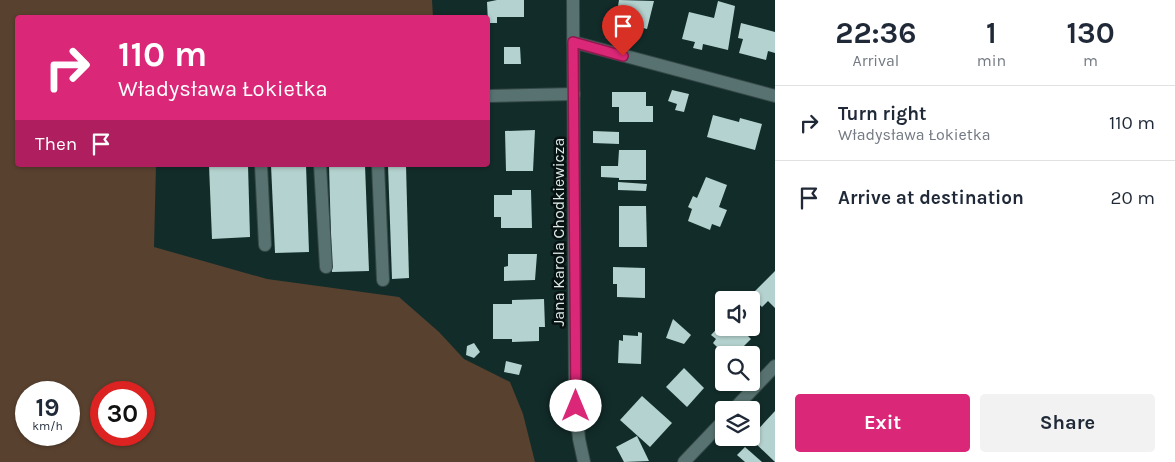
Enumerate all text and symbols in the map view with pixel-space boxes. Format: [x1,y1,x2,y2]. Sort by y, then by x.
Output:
pin [602,5,644,56]
icon: arrive [609,12,637,40]
text: 22:36 [835,15,917,51]
text: 1 [986,15,997,51]
text: 130 [1066,15,1115,51]
text: 110 m [118,34,207,75]
icon: right [35,35,100,100]
text: Arrival [852,51,899,70]
text: min [977,51,1006,70]
text: m [1083,51,1098,70]
text: Władysława Łokietka [118,76,328,102]
text: Turn right [838,103,927,125]
icon: right [795,109,823,137]
text: 110 m [1109,112,1155,134]
text: Władysława Łokietka [838,125,990,144]
icon: arrive [87,130,115,158]
text: Then [35,133,77,155]
street label: Jana Karola Chodkiewicza [549,138,568,326]
icon: arrive [795,184,823,212]
text: Arrive at destination [838,187,1024,209]
text: 20 m [1110,187,1155,209]
map controls [715,291,760,446]
button: sound [715,291,760,336]
button: search [715,346,760,391]
position arrow [549,379,601,431]
speed limit sign: 30 [90,381,155,446]
text: 19 [35,393,60,422]
button: Exit [795,394,970,452]
button: Share [980,394,1155,452]
button: layers [715,401,760,446]
text: km/h [32,419,63,433]

